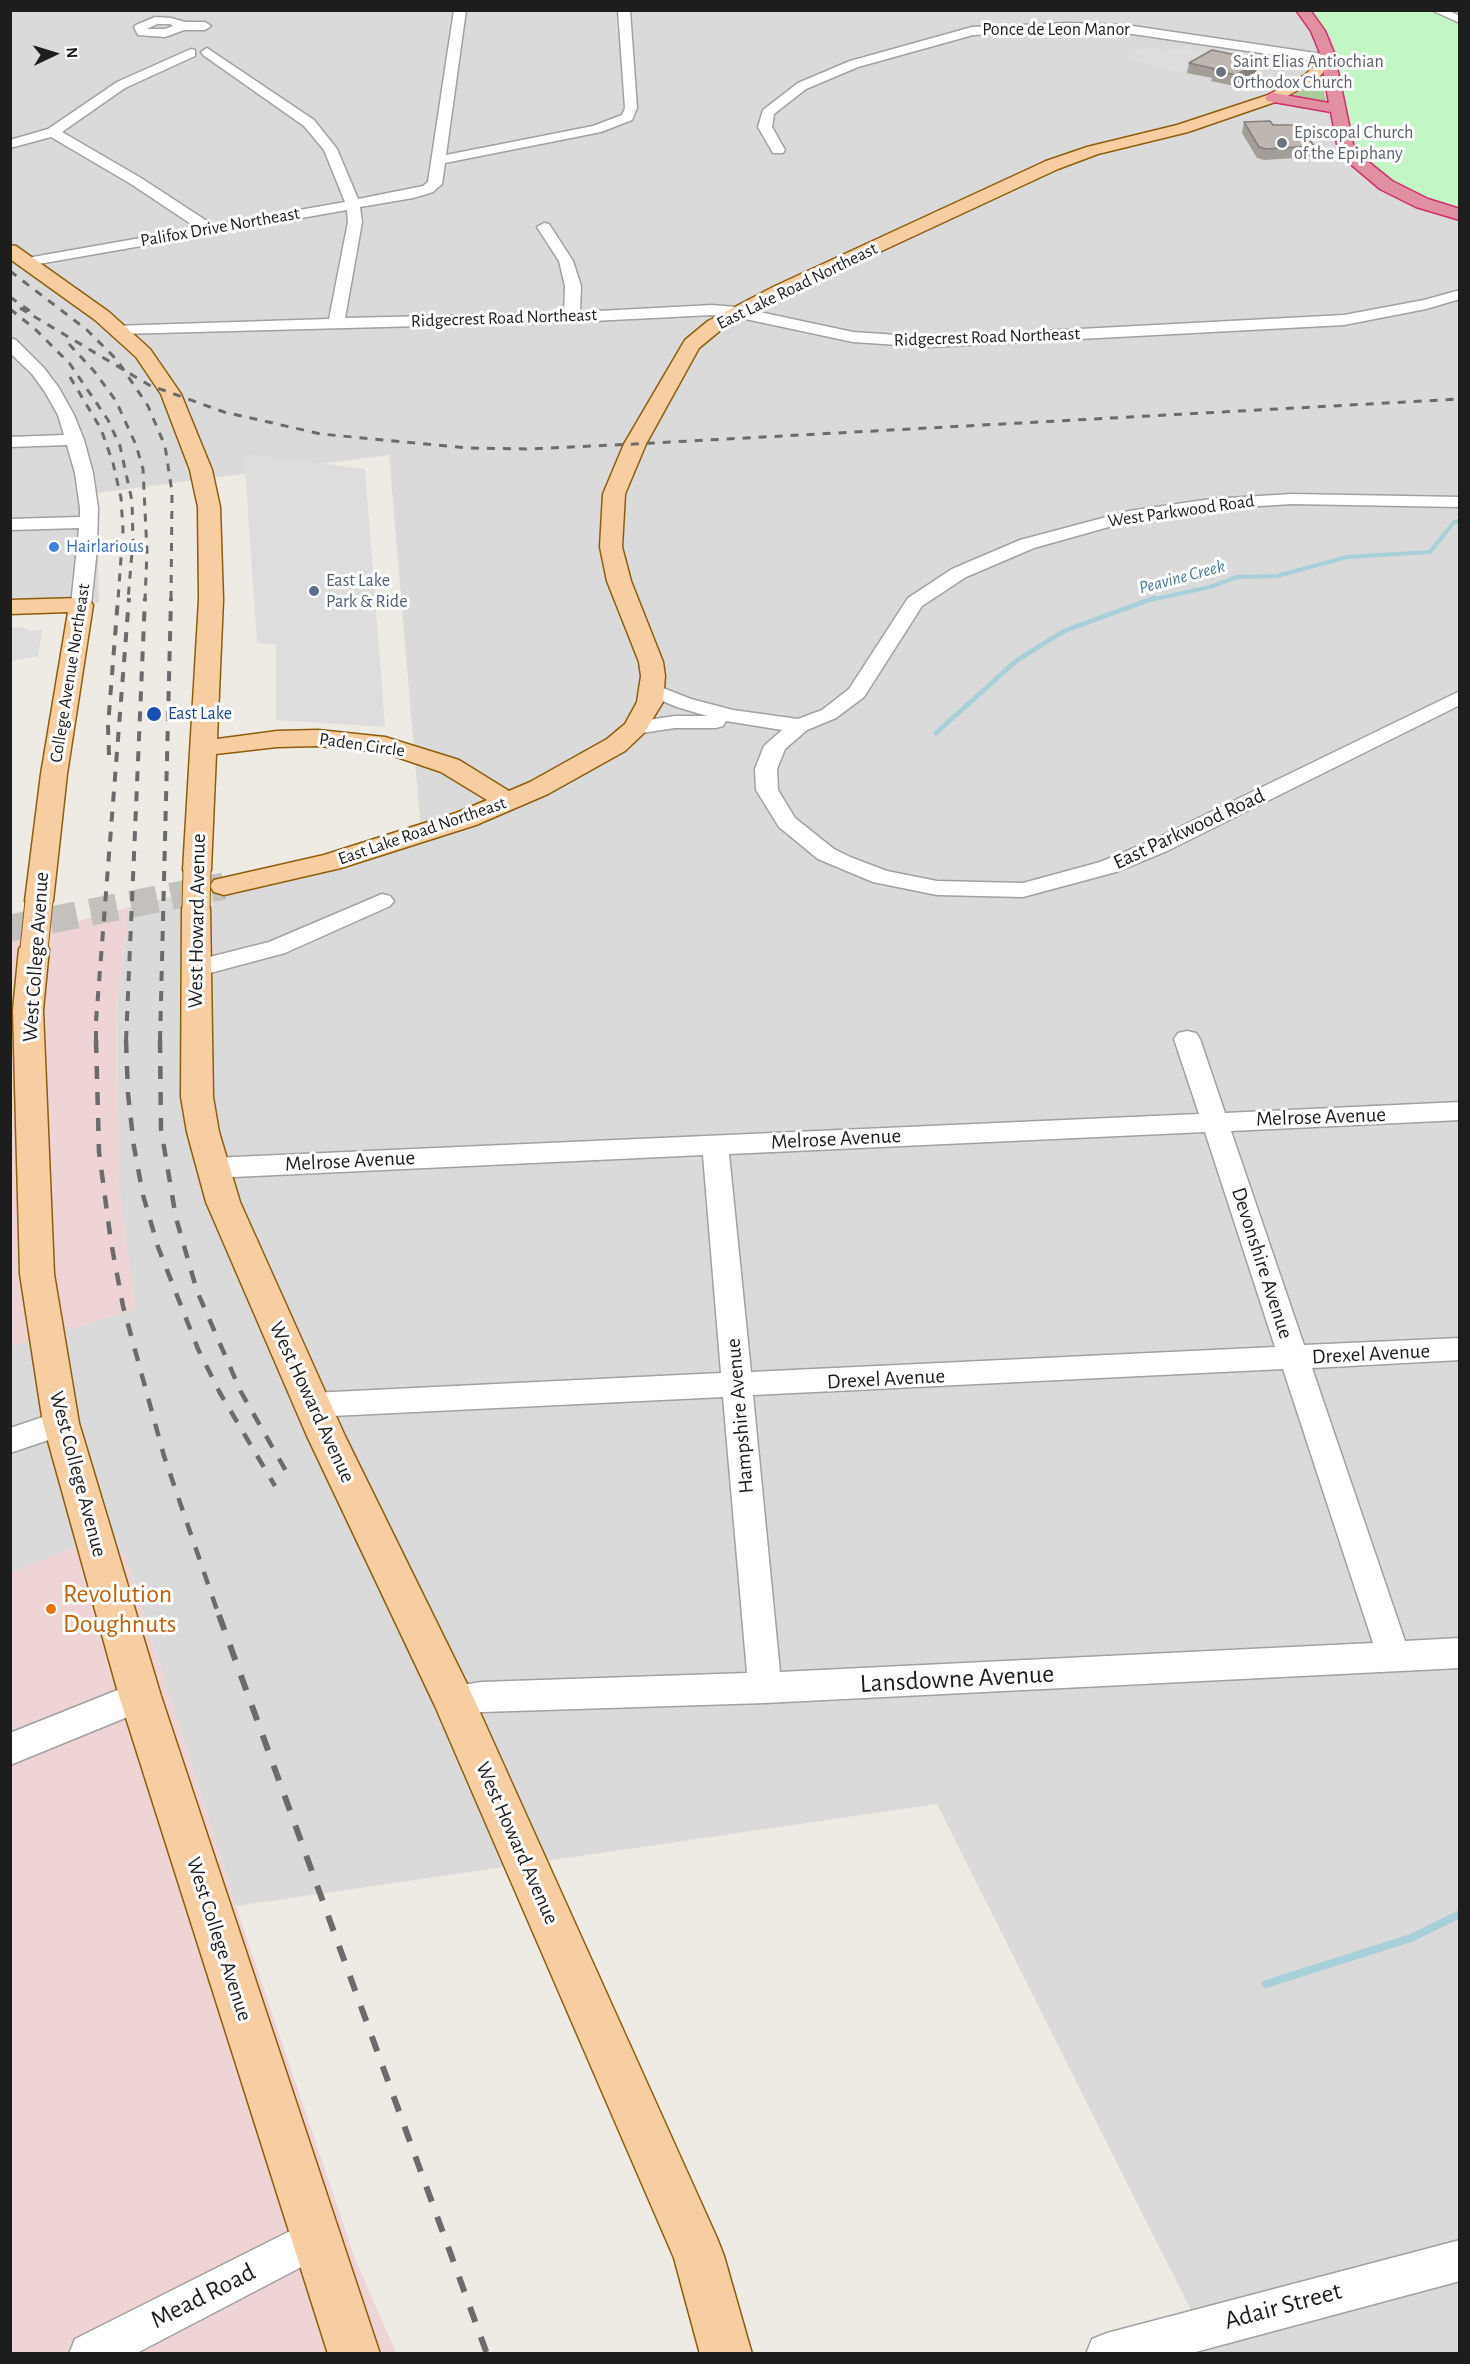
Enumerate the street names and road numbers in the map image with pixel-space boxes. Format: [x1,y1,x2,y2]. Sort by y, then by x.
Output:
street label: Ponce de Leon Manor [982,19,1130,41]
street label: Palifox Drive Northeast [139,202,301,252]
street label: East Lake Road Northeast [713,238,881,334]
street label: Ridgecrest Road Northeast [411,304,597,332]
street label: Ridgecrest Road Northeast [894,323,1080,351]
street label: West Parkwood Road [1106,490,1256,532]
street label: College Avenue Northeast [45,582,95,764]
street label: Paden Circle [318,728,406,762]
street label: East Parkwood Road [1109,783,1269,875]
street label: East Lake Road Northeast [335,792,509,870]
street label: West Howard Avenue [183,833,211,1009]
street label: West College Avenue [17,871,55,1043]
street label: Melrose Avenue [1255,1102,1387,1132]
street label: Melrose Avenue [770,1123,902,1155]
street label: Melrose Avenue [284,1145,416,1177]
street label: Devonshire Avenue [1226,1184,1298,1342]
street label: West Howard Avenue [264,1317,360,1487]
street label: Hampshire Avenue [721,1337,759,1495]
street label: Drexel Avenue [1311,1338,1431,1370]
street label: Drexel Avenue [826,1363,946,1395]
street label: West College Avenue [44,1388,112,1560]
street label: Lansdowne Avenue [859,1658,1055,1700]
street label: West Howard Avenue [470,1758,564,1928]
street label: West College Avenue [181,1854,257,2024]
street label: Mead Road [145,2256,261,2336]
street label: Adair Street [1221,2275,1345,2337]

